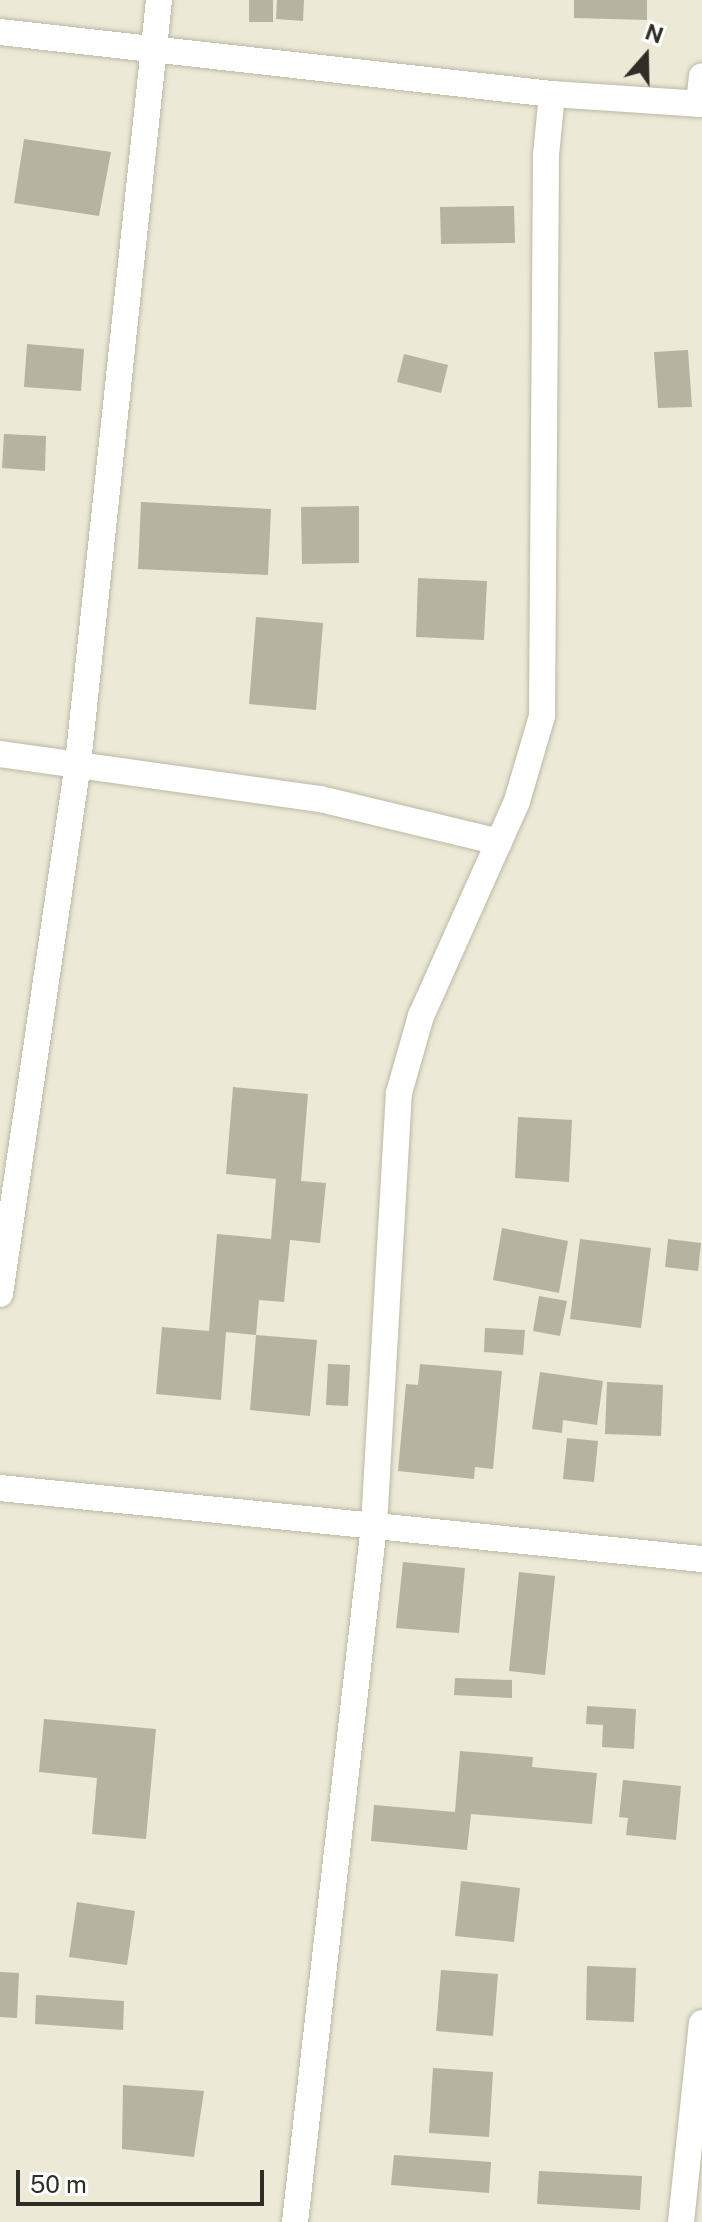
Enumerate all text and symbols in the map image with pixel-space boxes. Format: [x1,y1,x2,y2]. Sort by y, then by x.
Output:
north arrow [606,16,686,96]
text: N [642,18,667,49]
scale bar [20,2154,268,2204]
text: 50 m [30,2170,87,2198]

